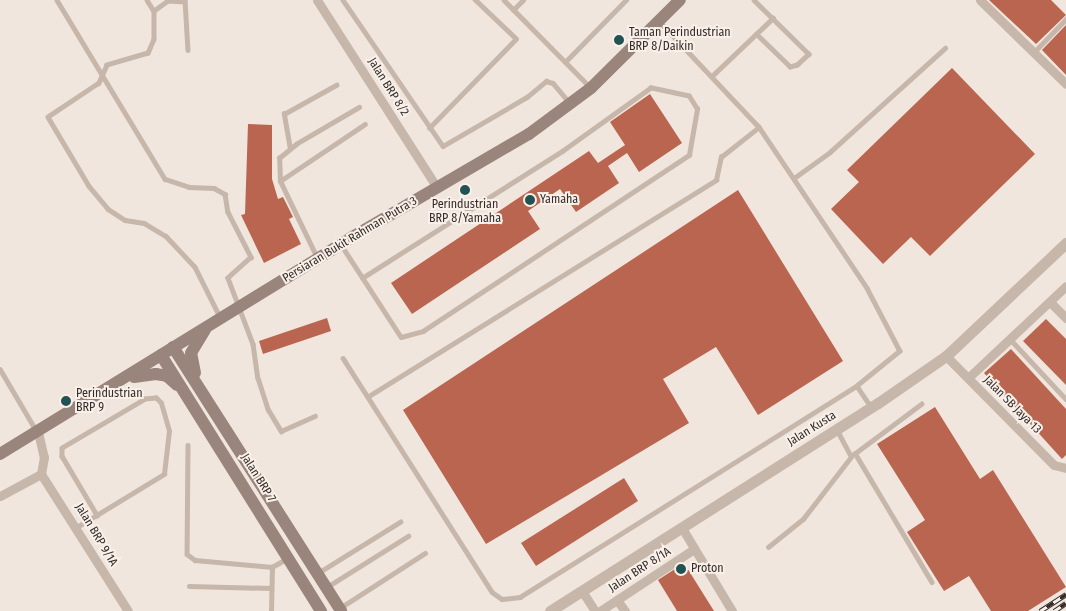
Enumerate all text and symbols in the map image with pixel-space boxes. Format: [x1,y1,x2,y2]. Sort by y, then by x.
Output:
place label: Taman Perindustrian BRP 8/Daikin [629,26,731,54]
marker: Taman Perindustrian BRP 8/Daikin [613,34,625,46]
street label: Jalan BRP 8/2 [364,55,412,119]
marker: Perindustrian BRP 8/Yamaha [459,184,471,196]
place label: Yamaha [540,193,578,207]
street label: Persiaran Bukit Rahman Putra 3 [280,194,420,286]
marker: Yamaha [524,194,536,206]
place label: Perindustrian BRP 8/Yamaha [429,198,501,226]
street label: Jalan SB Jaya 13 [980,373,1044,437]
place label: Perindustrian BRP 9 [76,387,143,415]
marker: Perindustrian BRP 9 [60,395,72,407]
street label: Jalan Kusta [785,408,839,450]
street label: Jalan BRP 7 [238,451,278,505]
street label: Jalan BRP 9/1A [72,501,120,569]
street label: Jalan BRP 8/1A [606,545,674,595]
place label: Proton [691,562,724,576]
marker: Proton [675,563,687,575]

